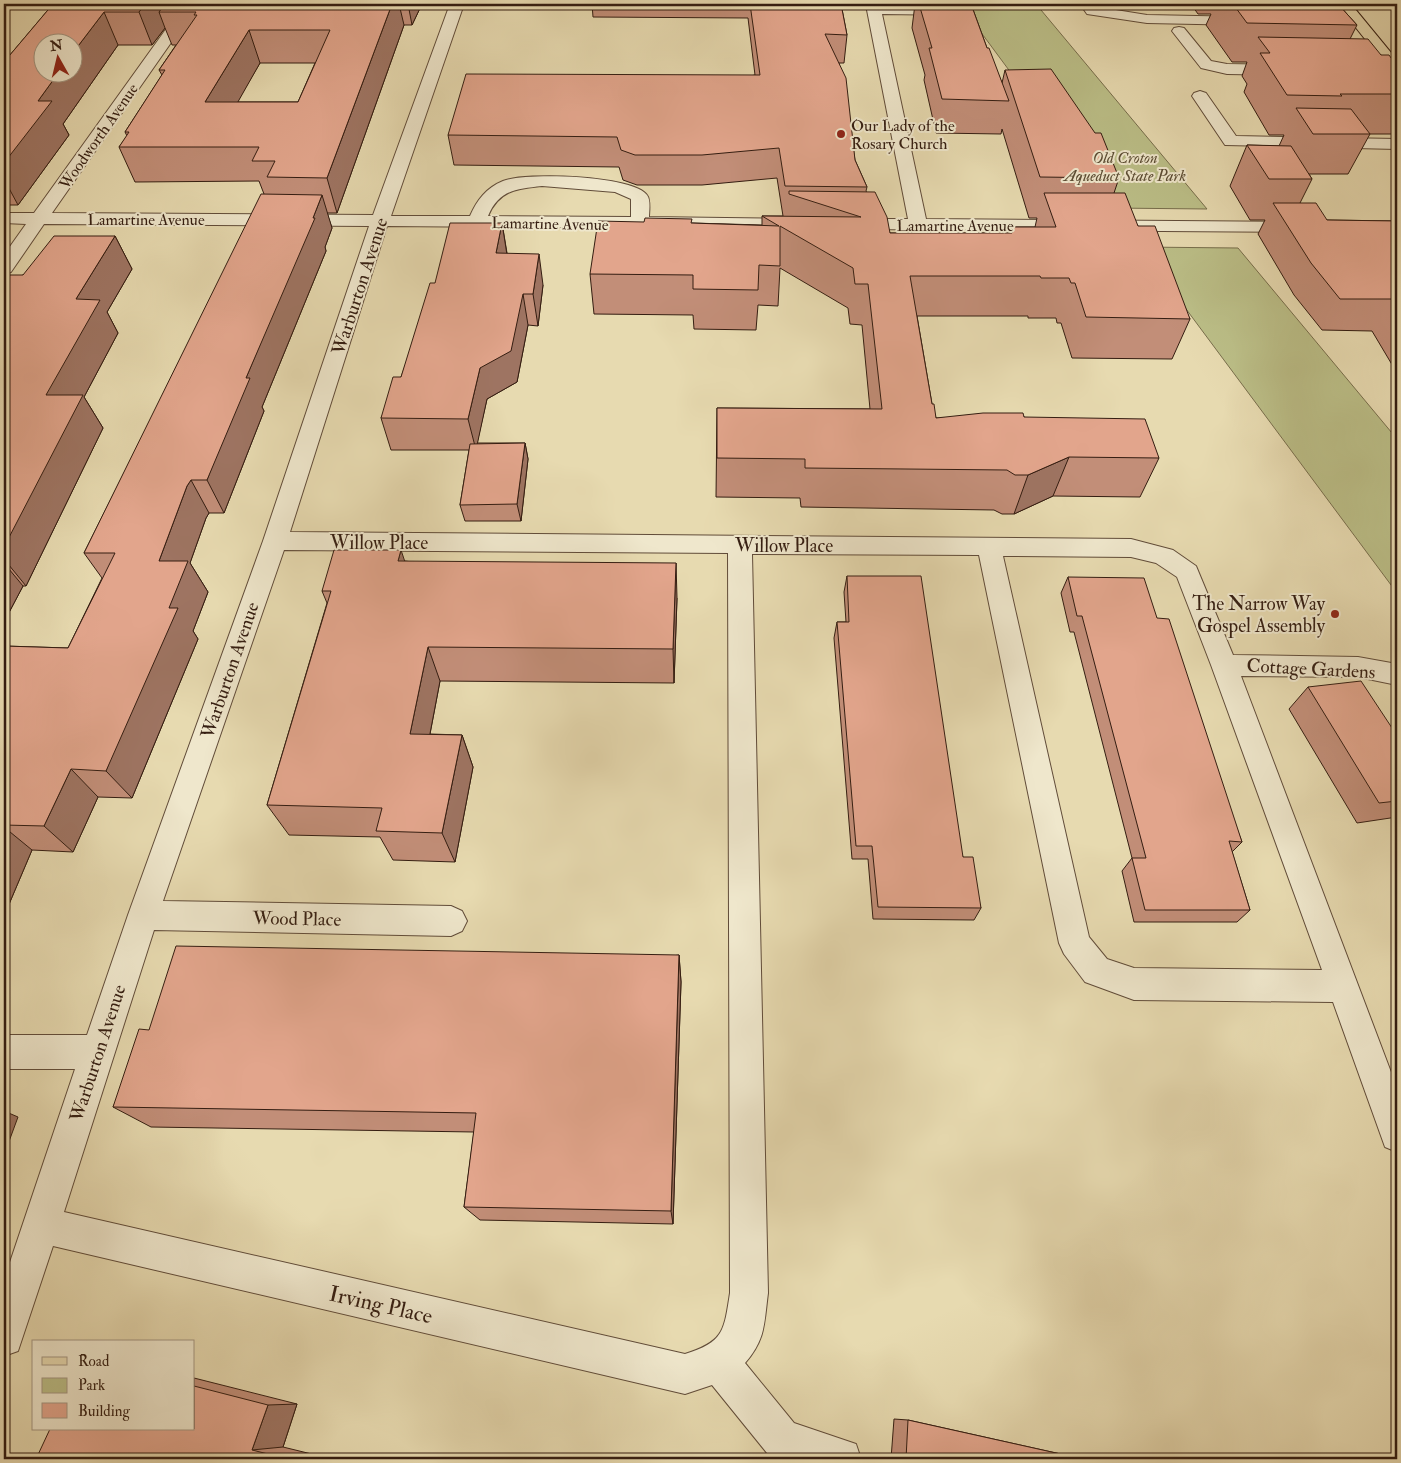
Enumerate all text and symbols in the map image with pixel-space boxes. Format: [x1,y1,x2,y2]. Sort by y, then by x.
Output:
north arrow [32,32,82,82]
text: N [48,36,64,55]
street label: Woodworth Avenue [54,79,143,194]
place label: Our Lady of the Rosary Church [851,116,955,154]
marker: Our Lady of the Rosary Church [835,128,847,140]
park label: Old Croton Aqueduct State Park [1062,148,1186,186]
street label: Lamartine Avenue [87,210,205,230]
street label: Lamartine Avenue [491,213,609,235]
street label: Warburton Avenue [326,215,393,359]
street label: Lamartine Avenue [896,216,1014,236]
street label: Willow Place [329,531,428,555]
street label: Willow Place [734,534,833,558]
place label: The Narrow Way Gospel Assembly [1192,592,1326,639]
street label: Warburton Avenue [195,599,265,743]
marker: The Narrow Way Gospel Assembly [1329,608,1341,620]
street label: Cottage Gardens [1246,654,1376,684]
street label: Wood Place [251,906,342,932]
street label: Warburton Avenue [64,982,131,1126]
street label: Irving Place [326,1280,435,1330]
legend [32,1340,195,1430]
text: Road [78,1352,110,1371]
text: Park [78,1376,105,1395]
text: Building [78,1402,130,1421]

